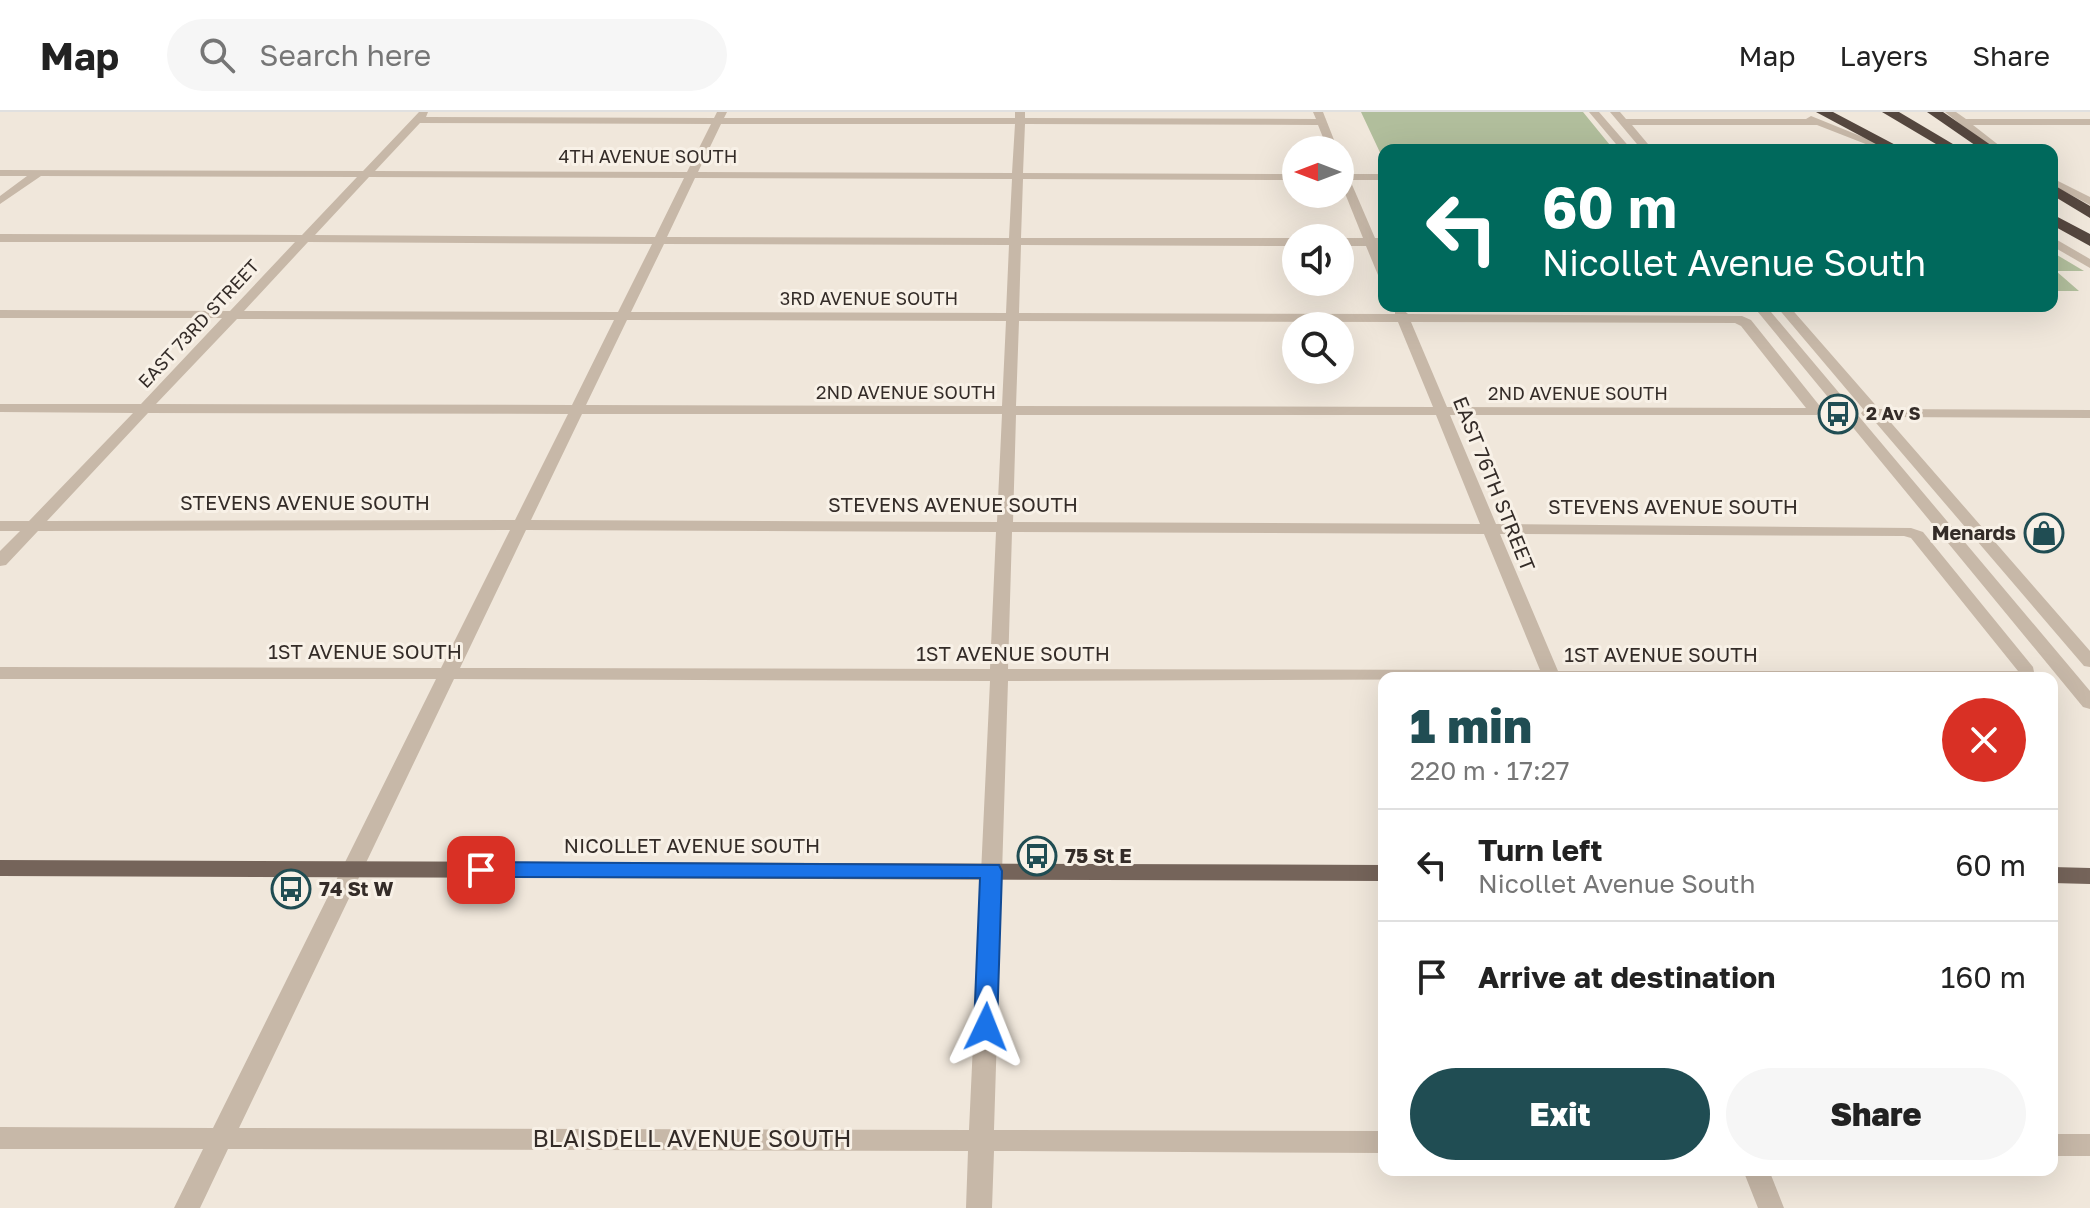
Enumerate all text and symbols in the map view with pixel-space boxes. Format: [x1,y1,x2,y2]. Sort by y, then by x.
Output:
search box [167,19,727,91]
text: Map [40,33,119,78]
icon: search [195,33,239,77]
text: Search here [259,37,431,73]
text: Map [1738,39,1796,72]
text: Layers [1840,39,1928,72]
text: Share [1972,39,2050,72]
north arrow [1282,136,1354,208]
map controls [1282,136,1354,384]
street label: 4TH AVENUE SOUTH [559,145,737,167]
text: 60 m [1542,173,1677,240]
icon: left [1410,176,1514,280]
button: sound [1282,224,1354,296]
text: Nicollet Avenue South [1542,241,1926,284]
street label: EAST 73RD STREET [133,255,263,392]
street label: 3RD AVENUE SOUTH [780,287,958,309]
button: search [1282,312,1354,384]
street label: 2ND AVENUE SOUTH [816,381,996,403]
street label: 2ND AVENUE SOUTH [1488,382,1668,404]
street label: EAST 76TH STREET [1449,393,1541,574]
bus stop icon: 2 Av S [1817,393,1859,435]
place label: 2 Av S [1866,402,1921,424]
street label: STEVENS AVENUE SOUTH [180,490,430,514]
street label: STEVENS AVENUE SOUTH [828,492,1078,516]
street label: STEVENS AVENUE SOUTH [1548,494,1798,518]
shop icon: Menards [2023,512,2065,554]
place label: Menards [1932,520,2016,544]
street label: 1ST AVENUE SOUTH [268,639,462,663]
street label: 1ST AVENUE SOUTH [916,641,1110,665]
street label: 1ST AVENUE SOUTH [1564,642,1758,666]
text: 1 min [1410,696,1532,754]
button: close [1942,698,2026,782]
text: 220 m · 17:27 [1410,755,1570,786]
text: Turn left [1478,832,1603,868]
street label: NICOLLET AVENUE SOUTH [564,833,820,857]
bus stop icon: 75 St E [1016,835,1058,877]
pin [447,836,515,904]
place label: 75 St E [1065,843,1132,867]
icon: left [1410,843,1454,887]
text: 60 m [1955,847,2026,883]
icon: arrive [459,848,503,892]
bus stop icon: 74 St W [270,868,312,910]
text: Nicollet Avenue South [1478,868,1756,899]
place label: 74 St W [319,876,394,900]
icon: arrive [1410,955,1454,999]
text: Arrive at destination [1478,959,1775,995]
text: 160 m [1941,959,2026,995]
position arrow [944,985,1028,1069]
button: Exit [1410,1068,1710,1160]
button: Share [1726,1068,2026,1160]
street label: BLAISDELL AVENUE SOUTH [532,1123,852,1152]

